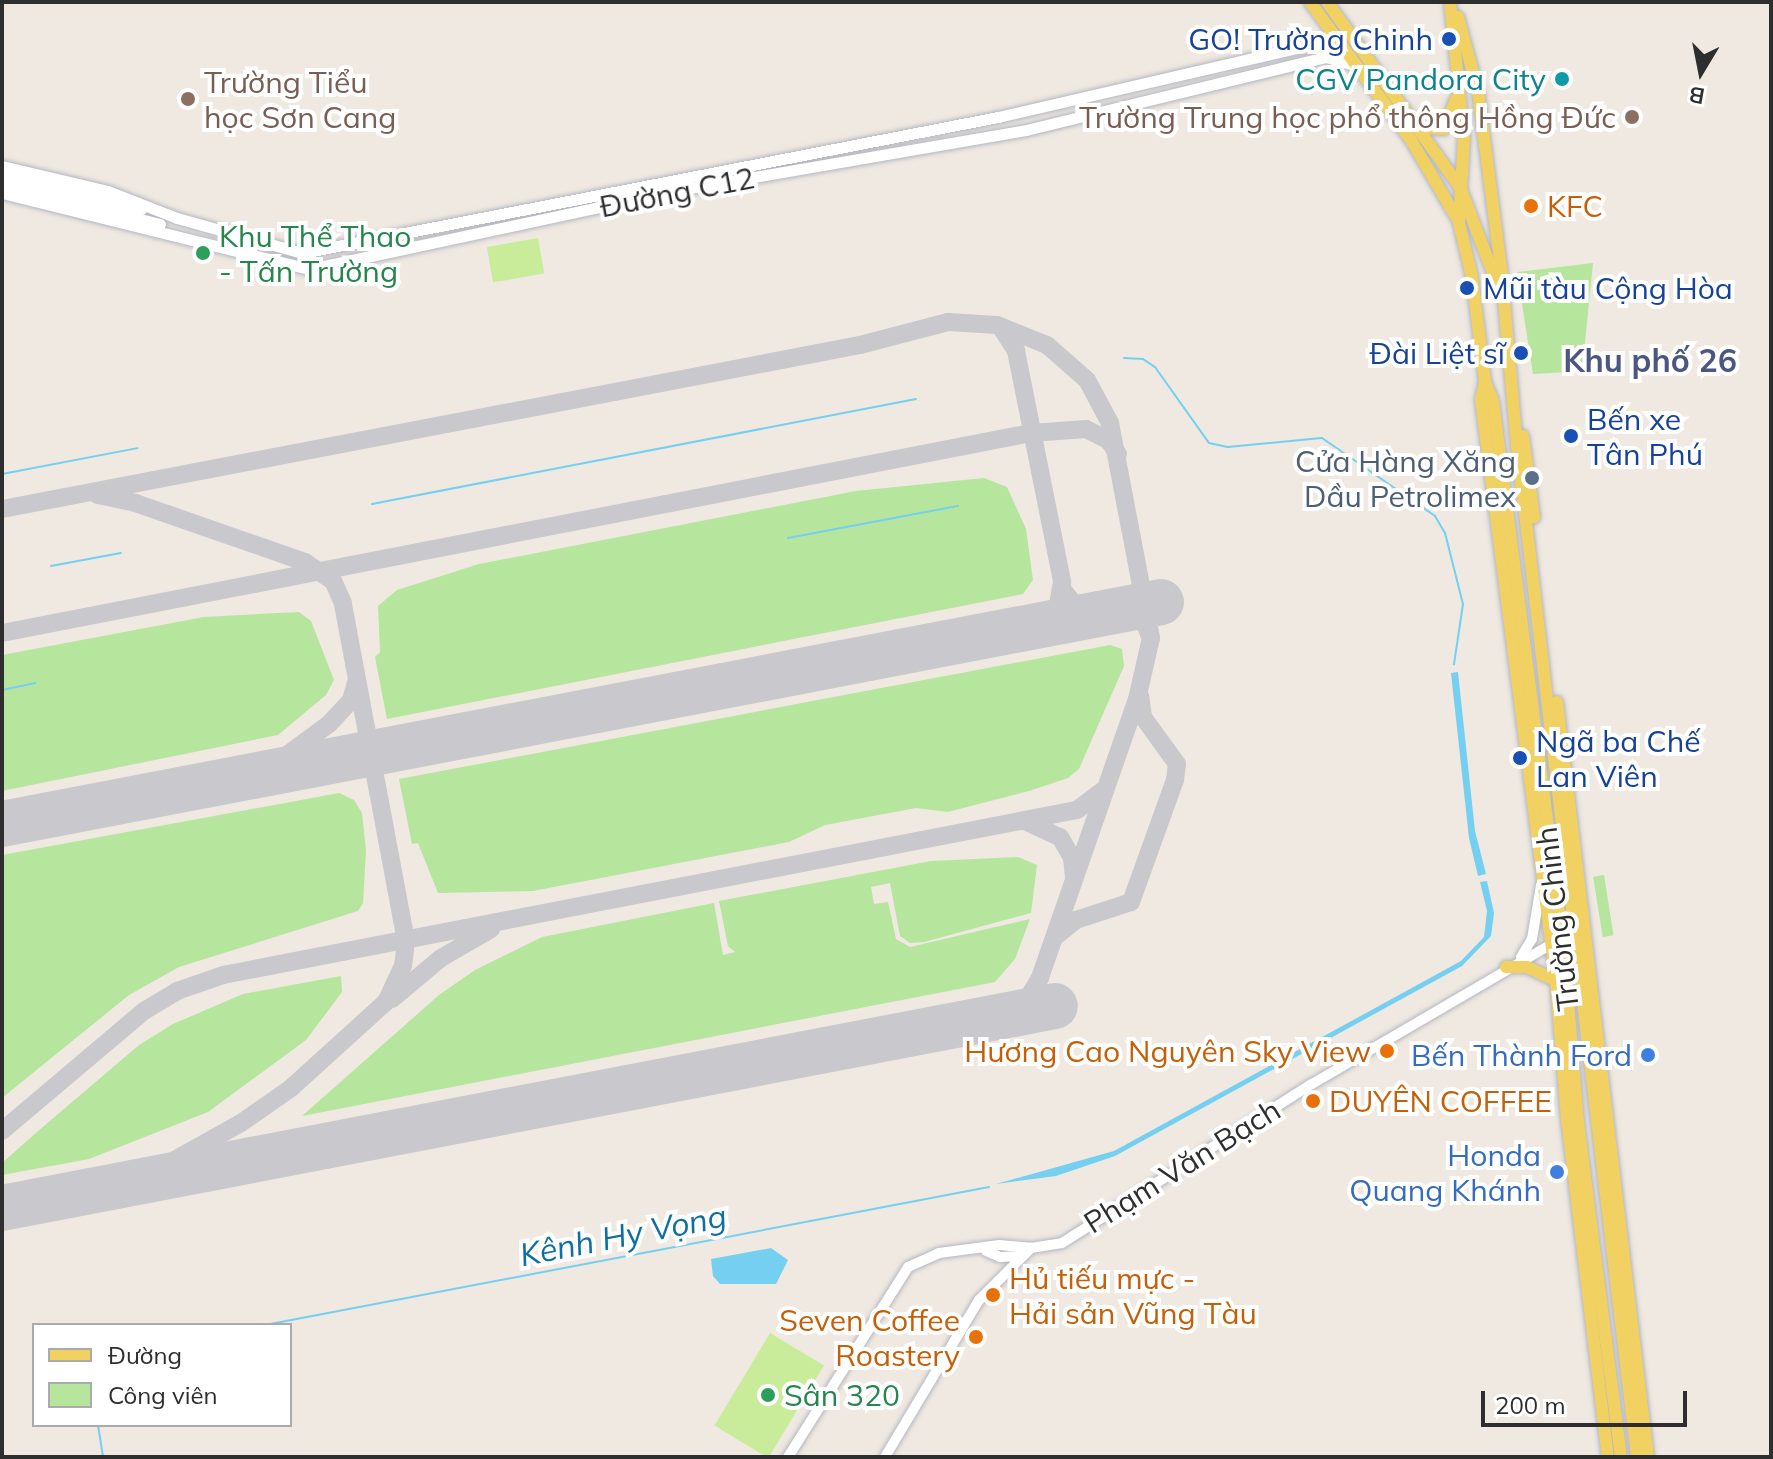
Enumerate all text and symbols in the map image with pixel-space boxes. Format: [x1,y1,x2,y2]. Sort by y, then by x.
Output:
place label: GO! Trường Chinh [1188,21,1433,57]
marker: GO! Trường Chinh [1440,30,1458,48]
north arrow [1661,32,1741,112]
place label: CGV Pandora City [1295,61,1546,97]
place label: Trường Tiểu học Sơn Cang [204,64,396,134]
marker: CGV Pandora City [1553,70,1571,88]
text: B [1687,81,1707,111]
marker: Trường Tiểu học Sơn Cang [179,90,197,108]
place label: Trường Trung học phổ thông Hồng Đức [1079,99,1616,135]
marker: Trường Trung học phổ thông Hồng Đức [1623,108,1641,126]
street label: Đường C12 [597,159,757,225]
place label: KFC [1547,188,1603,224]
marker: KFC [1522,197,1540,215]
place label: Khu Thể Thao - Tấn Trường [219,218,411,288]
marker: Khu Thể Thao - Tấn Trường [194,244,212,262]
place label: Mũi tàu Cộng Hòa [1483,270,1733,306]
marker: Mũi tàu Cộng Hòa [1458,279,1476,297]
place label: Đài Liệt sĩ [1369,335,1505,371]
district label: Khu phố 26 [1563,341,1737,379]
marker: Đài Liệt sĩ [1512,344,1530,362]
place label: Bến xe Tân Phú [1587,401,1703,472]
marker: Bến xe Tân Phú [1562,427,1580,445]
place label: Cửa Hàng Xăng Dầu Petrolimex [1295,443,1516,514]
marker: Cửa Hàng Xăng Dầu Petrolimex [1523,469,1541,487]
place label: Ngã ba Chế Lan Viên [1536,723,1701,794]
marker: Ngã ba Chế Lan Viên [1511,749,1529,767]
street label: Trường Chinh [1528,825,1586,1013]
place label: Hương Cao Nguyên Sky View [964,1033,1371,1069]
place label: Bến Thành Ford [1411,1037,1632,1073]
marker: Hương Cao Nguyên Sky View [1378,1042,1396,1060]
marker: Bến Thành Ford [1639,1046,1657,1064]
place label: DUYÊN COFFEE [1329,1083,1552,1119]
street label: Phạm Văn Bạch [1077,1091,1287,1241]
marker: DUYÊN COFFEE [1304,1092,1322,1110]
place label: Honda Quang Khánh [1349,1137,1541,1208]
marker: Honda Quang Khánh [1548,1163,1566,1181]
water label: Kênh Hy Vọng [516,1196,730,1274]
place label: Hủ tiếu mực - Hải sản Vũng Tàu [1009,1260,1257,1330]
marker: Hủ tiếu mực - Hải sản Vũng Tàu [984,1286,1002,1304]
place label: Seven Coffee Roastery [779,1302,960,1372]
legend [32,1323,292,1427]
marker: Seven Coffee Roastery [967,1328,985,1346]
text: Đường [108,1340,182,1370]
scale bar [1485,1375,1691,1425]
place label: Sân 320 [784,1377,900,1413]
text: Công viên [108,1380,218,1410]
marker: Sân 320 [759,1386,777,1404]
text: 200 m [1495,1390,1566,1420]

